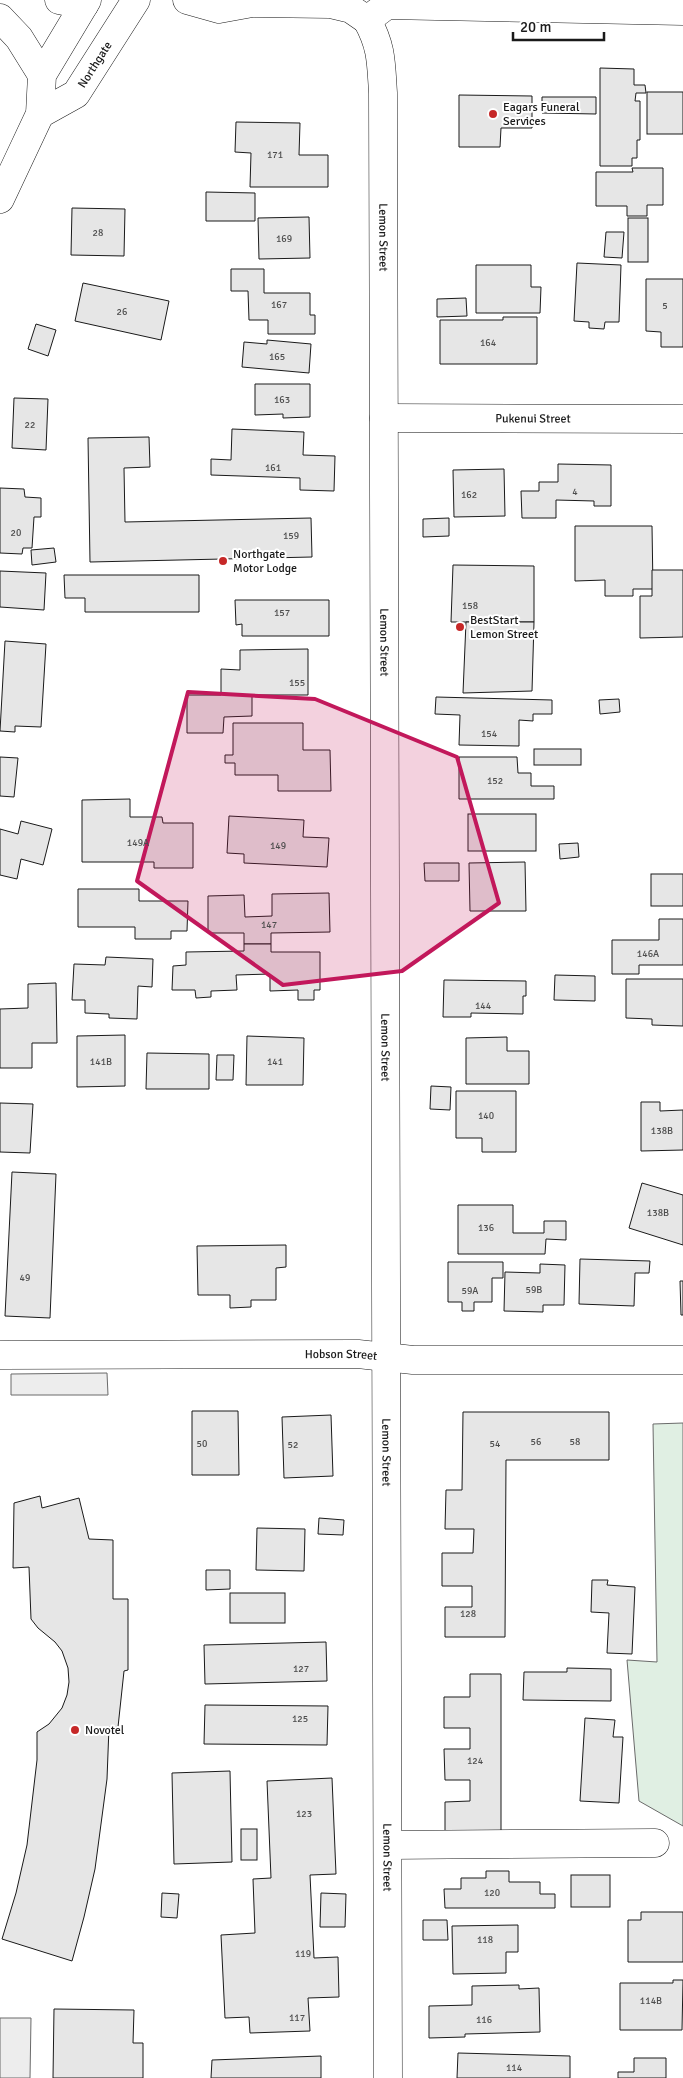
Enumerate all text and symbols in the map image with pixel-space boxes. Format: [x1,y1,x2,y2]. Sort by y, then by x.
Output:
scale bar [513,10,604,42]
text: 20 m [520,18,551,36]
street label: Northgate [75,39,116,91]
place label: Eagars Funeral Services [503,100,580,129]
marker: Eagars Funeral Services [487,108,499,120]
house number: 171 [267,149,283,161]
street label: Lemon Street [375,203,390,272]
house number: 28 [93,227,103,239]
house number: 169 [276,233,292,245]
house number: 167 [271,299,287,311]
house number: 5 [662,300,668,312]
house number: 26 [117,306,127,318]
house number: 164 [480,337,497,349]
house number: 165 [269,351,285,363]
house number: 163 [274,394,290,406]
street label: Pukenui Street [495,411,571,427]
house number: 22 [25,419,35,431]
house number: 161 [265,462,281,474]
house number: 4 [572,486,578,498]
house number: 162 [461,489,477,501]
house number: 20 [11,527,21,539]
house number: 159 [283,530,299,542]
place label: Northgate Motor Lodge [233,547,297,576]
marker: Northgate Motor Lodge [217,555,229,567]
house number: 158 [462,600,478,612]
house number: 157 [274,607,290,619]
street label: Lemon Street [376,608,391,677]
place label: BestStart Lemon Street [470,613,538,642]
marker: BestStart Lemon Street [454,621,466,633]
house number: 155 [289,677,305,689]
house number: 154 [481,728,498,740]
house number: 152 [487,775,503,787]
house number: 149A [127,837,149,849]
house number: 149 [270,840,286,852]
house number: 147 [261,919,277,931]
house number: 146A [637,948,659,960]
house number: 144 [475,1000,492,1012]
street label: Lemon Street [377,1013,392,1082]
house number: 141B [90,1056,112,1068]
house number: 141 [267,1056,283,1068]
house number: 140 [478,1110,494,1122]
house number: 138B [651,1125,673,1137]
house number: 138B [647,1207,669,1219]
house number: 136 [478,1222,494,1234]
house number: 49 [20,1272,30,1284]
house number: 59B [526,1284,542,1296]
house number: 59A [462,1285,478,1297]
street label: Hobson Street [305,1347,378,1364]
street label: Lemon Street [378,1418,394,1487]
house number: 56 [531,1436,541,1448]
house number: 58 [570,1436,580,1448]
house number: 50 [197,1438,207,1450]
house number: 54 [490,1438,501,1450]
house number: 52 [288,1439,298,1451]
house number: 128 [460,1608,476,1620]
house number: 127 [293,1663,309,1675]
house number: 125 [292,1713,308,1725]
place label: Novotel [85,1723,125,1738]
marker: Novotel [69,1724,81,1736]
house number: 124 [467,1755,484,1767]
house number: 123 [296,1808,312,1820]
street label: Lemon Street [379,1823,395,1892]
house number: 120 [484,1887,500,1899]
house number: 118 [477,1934,493,1946]
house number: 119 [295,1948,311,1960]
house number: 114B [640,1995,662,2007]
house number: 117 [289,2012,305,2024]
house number: 116 [476,2014,492,2026]
house number: 114 [506,2062,523,2074]

